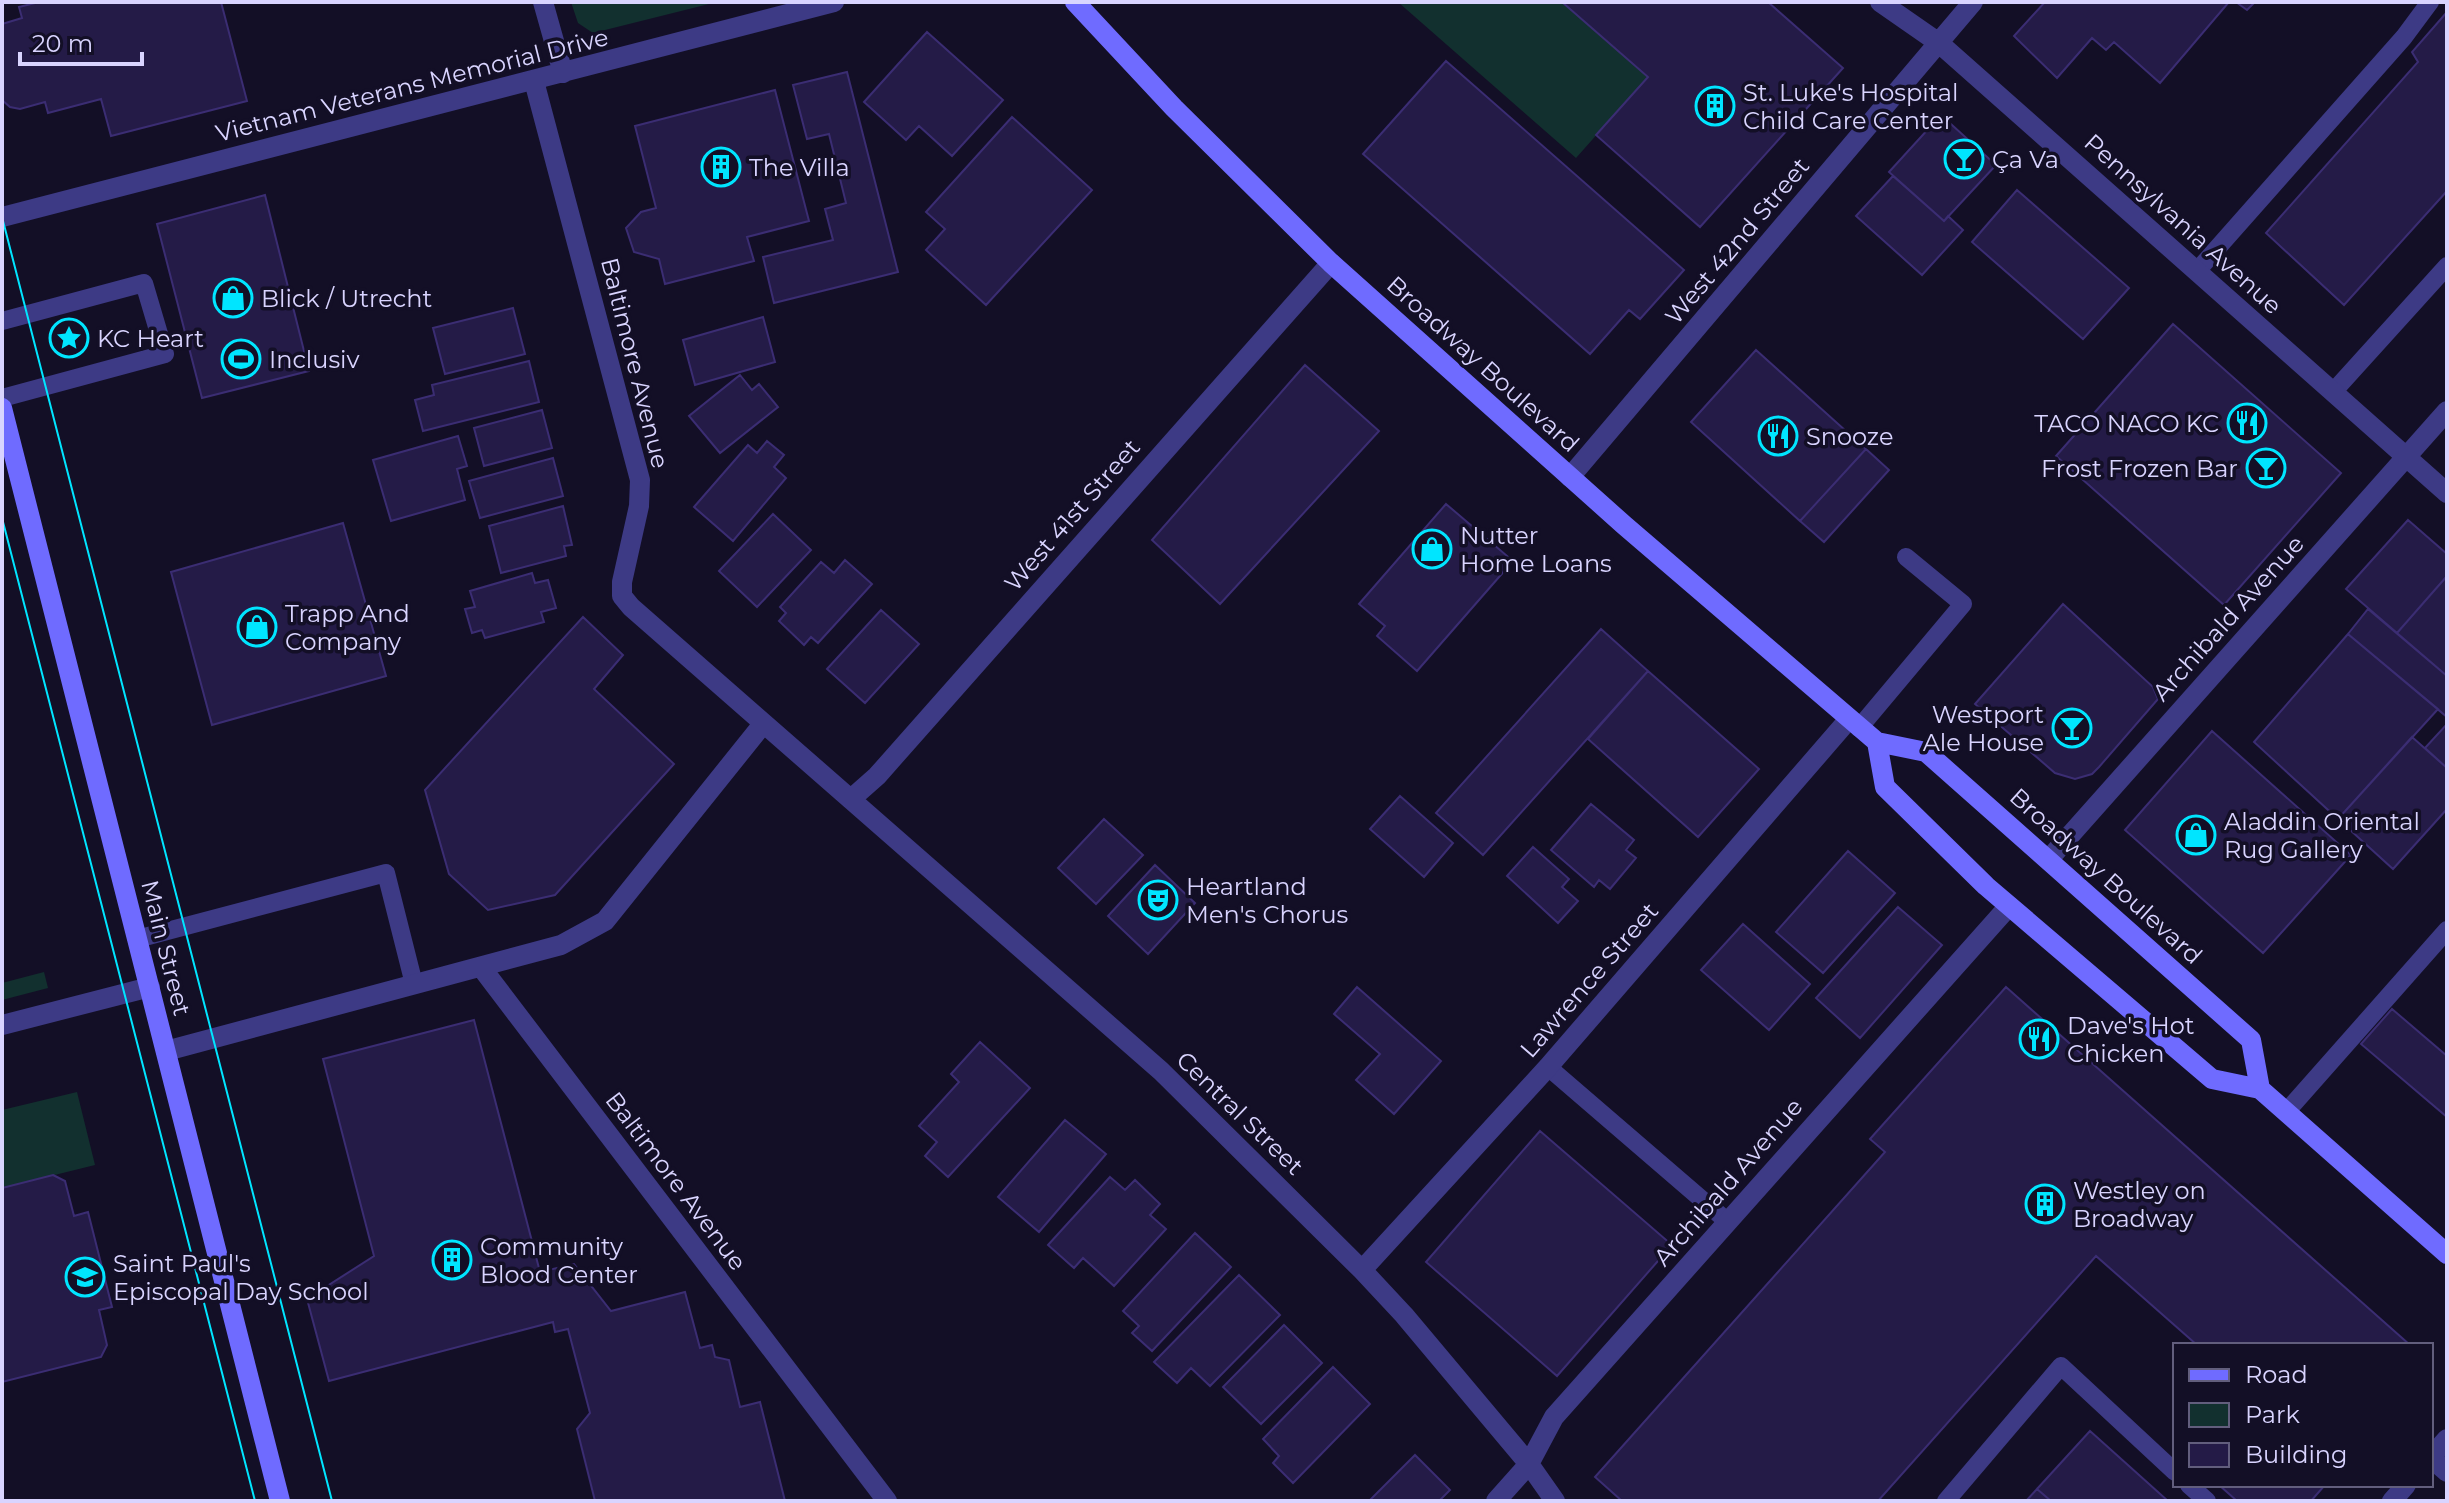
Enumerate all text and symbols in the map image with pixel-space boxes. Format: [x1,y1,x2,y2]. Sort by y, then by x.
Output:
scale bar [20,16,142,66]
street label: Vietnam Veterans Memorial Drive [213,22,611,148]
text: 20 m [32,29,93,58]
place label: St. Luke's Hospital Child Care Center [1743,78,1958,135]
building icon: St. Luke's Hospital Child Care Center [1694,85,1736,127]
street label: Pennsylvania Avenue [2078,128,2288,320]
bar icon: Ça Va [1943,138,1985,180]
place label: Ça Va [1992,145,2059,174]
building icon: The Villa [700,146,742,188]
street label: West 42nd Street [1659,152,1815,330]
place label: The Villa [749,153,850,182]
street label: Baltimore Avenue [595,255,675,471]
street label: Broadway Boulevard [1381,270,1585,458]
shop icon: Blick / Utrecht [212,277,254,319]
place label: Blick / Utrecht [261,284,432,313]
place icon: KC Heart [48,317,90,359]
place label: KC Heart [97,324,204,353]
sports icon: Inclusiv [220,338,262,380]
place label: Inclusiv [269,345,360,374]
restaurant icon: TACO NACO KC [2226,402,2268,444]
place label: TACO NACO KC [2034,409,2219,438]
restaurant icon: Snooze [1757,415,1799,457]
place label: Snooze [1806,422,1893,451]
street label: West 41st Street [998,433,1146,597]
bar icon: Frost Frozen Bar [2245,447,2287,489]
place label: Frost Frozen Bar [2041,454,2238,483]
place label: Nutter Home Loans [1460,521,1612,578]
shop icon: Nutter Home Loans [1411,528,1453,570]
street label: Archibald Avenue [2146,529,2310,707]
place label: Trapp And Company [285,599,410,656]
shop icon: Trapp And Company [236,606,278,648]
place label: Westport Ale House [1923,700,2044,757]
bar icon: Westport Ale House [2051,707,2093,749]
street label: Broadway Boulevard [2004,782,2208,970]
place label: Aladdin Oriental Rug Gallery [2224,807,2420,864]
shop icon: Aladdin Oriental Rug Gallery [2175,814,2217,856]
place label: Heartland Men's Chorus [1186,872,1348,929]
street label: Main Street [135,877,197,1019]
theatre icon: Heartland Men's Chorus [1137,879,1179,921]
street label: Lawrence Street [1514,896,1664,1063]
place label: Dave's Hot Chicken [2067,1011,2195,1068]
restaurant icon: Dave's Hot Chicken [2018,1018,2060,1060]
street label: Central Street [1171,1045,1310,1181]
street label: Baltimore Avenue [599,1086,753,1276]
street label: Archibald Avenue [1647,1092,1809,1272]
place label: Westley on Broadway [2073,1176,2206,1233]
building icon: Westley on Broadway [2024,1183,2066,1225]
place label: Community Blood Center [480,1232,638,1289]
building icon: Community Blood Center [431,1239,473,1281]
place label: Saint Paul's Episcopal Day School [113,1249,369,1306]
school or university icon: Saint Paul's Episcopal Day School [64,1256,106,1298]
legend [2173,1343,2433,1487]
text: Road [2245,1360,2308,1389]
text: Park [2245,1400,2300,1429]
text: Building [2245,1440,2348,1469]

